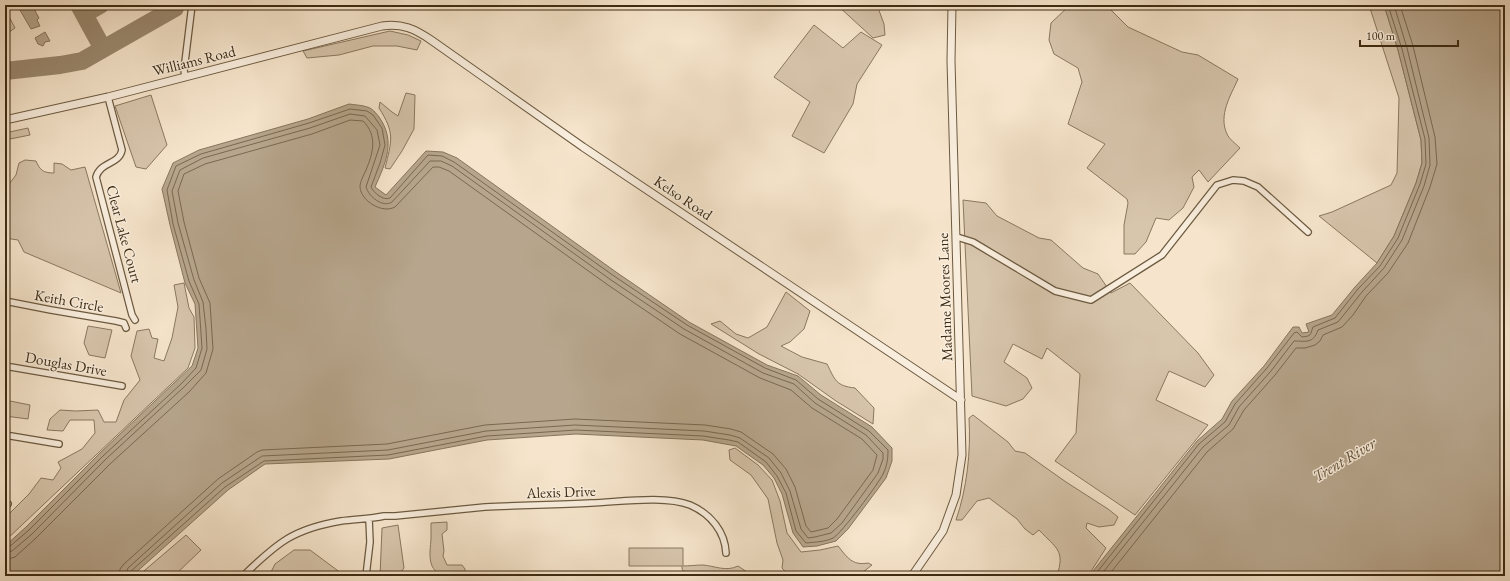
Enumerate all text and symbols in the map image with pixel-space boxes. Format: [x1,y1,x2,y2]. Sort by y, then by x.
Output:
scale bar [1360,22,1458,48]
text: 100 m [1366,28,1396,44]
street label: Williams Road [150,41,238,80]
street label: Kelso Road [650,171,716,224]
street label: Clear Lake Court [102,183,147,285]
street label: Madame Moores Lane [933,232,956,362]
street label: Keith Circle [33,285,105,316]
street label: Douglas Drive [24,347,109,380]
water label: Trent River [1309,432,1381,487]
street label: Alexis Drive [525,481,596,502]

